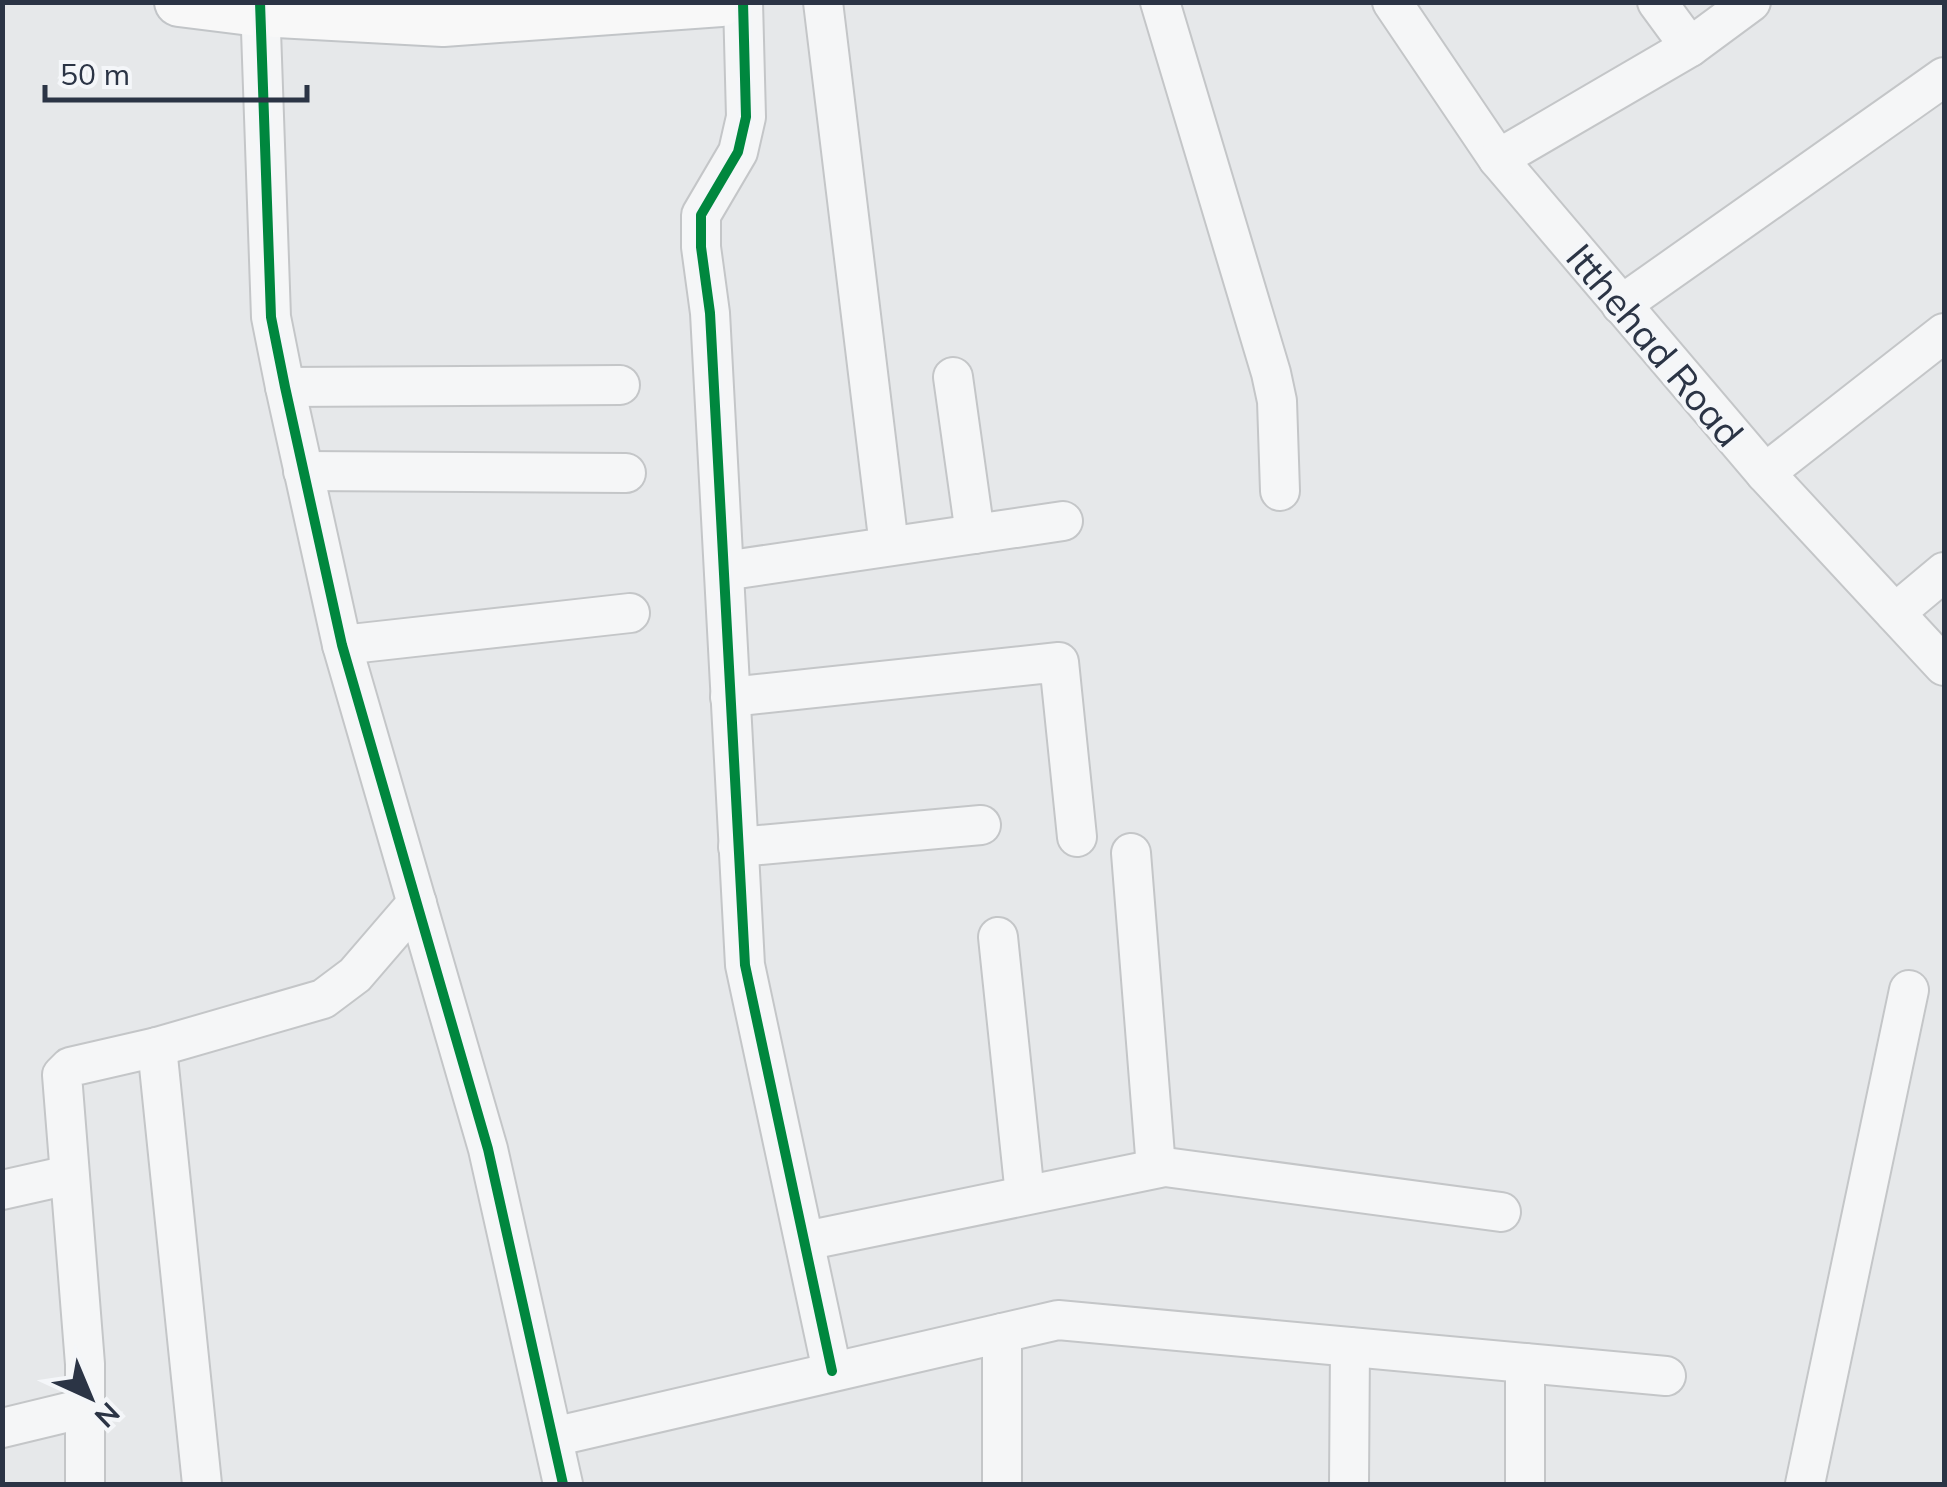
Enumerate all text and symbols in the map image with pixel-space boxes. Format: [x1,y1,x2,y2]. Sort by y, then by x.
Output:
scale bar [45,40,308,102]
text: 50 m [60,55,130,93]
street label: Itthehad Road [1556,234,1754,456]
north arrow [40,1347,140,1447]
text: N [88,1395,127,1435]

